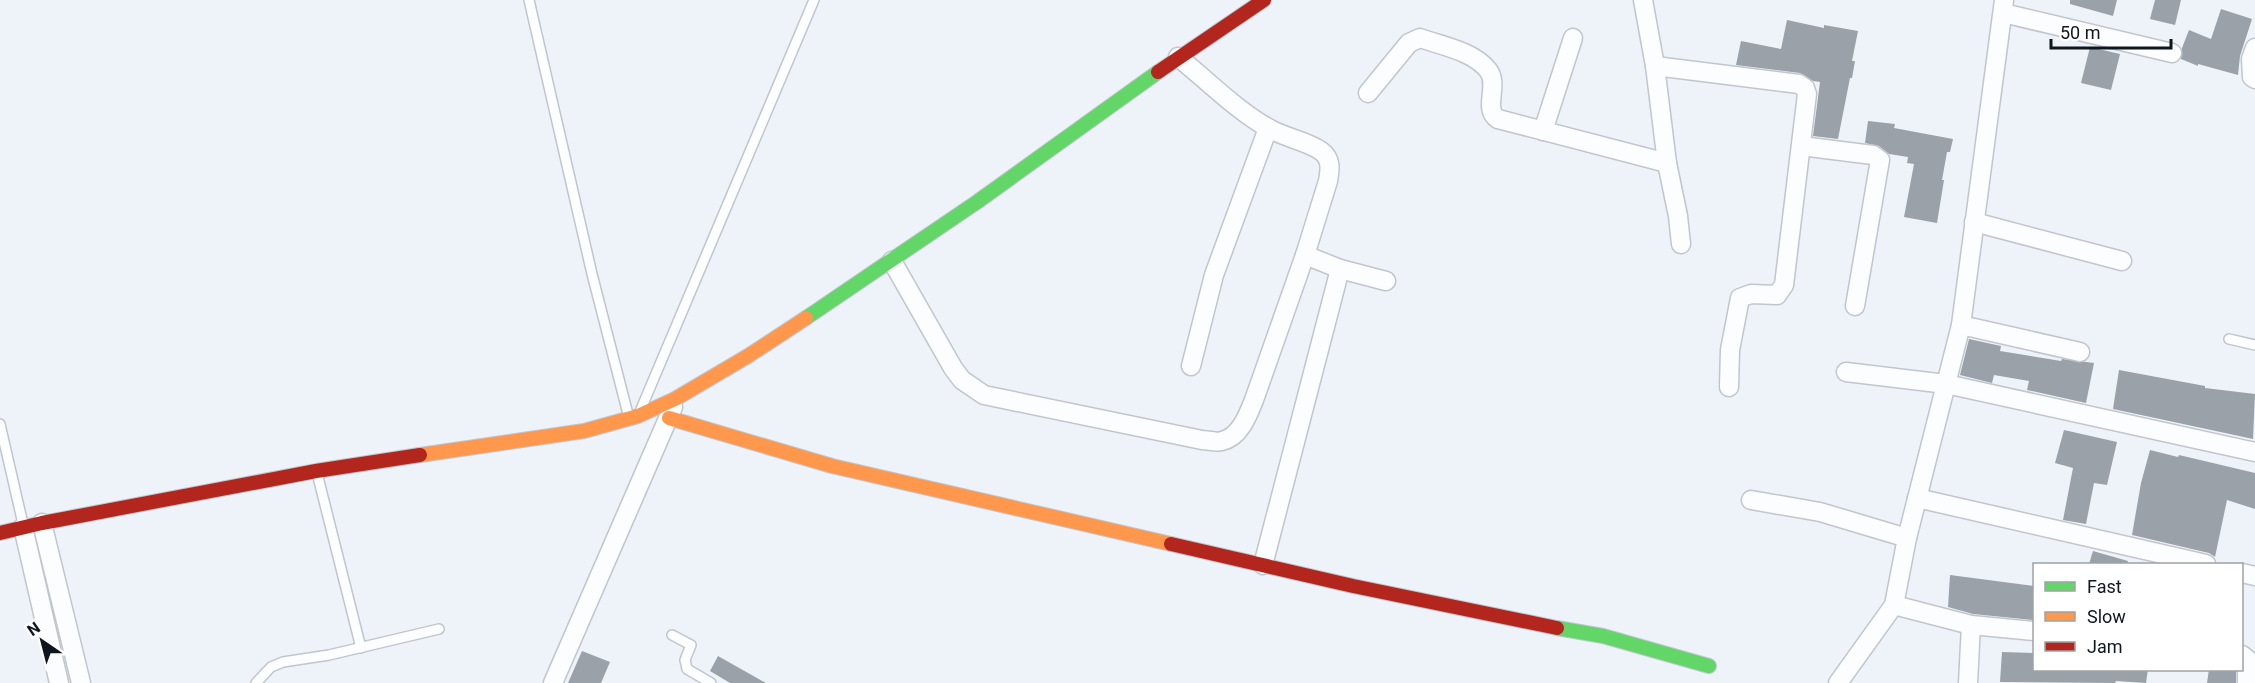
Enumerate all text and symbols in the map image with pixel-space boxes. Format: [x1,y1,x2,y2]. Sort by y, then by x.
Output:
scale bar [2051,12,2171,50]
text: 50 m [2060,22,2100,43]
legend [2033,563,2243,671]
text: Fast [2087,576,2122,597]
text: Slow [2087,606,2126,627]
north arrow [12,611,72,671]
text: N [24,618,44,640]
text: Jam [2087,636,2123,657]

